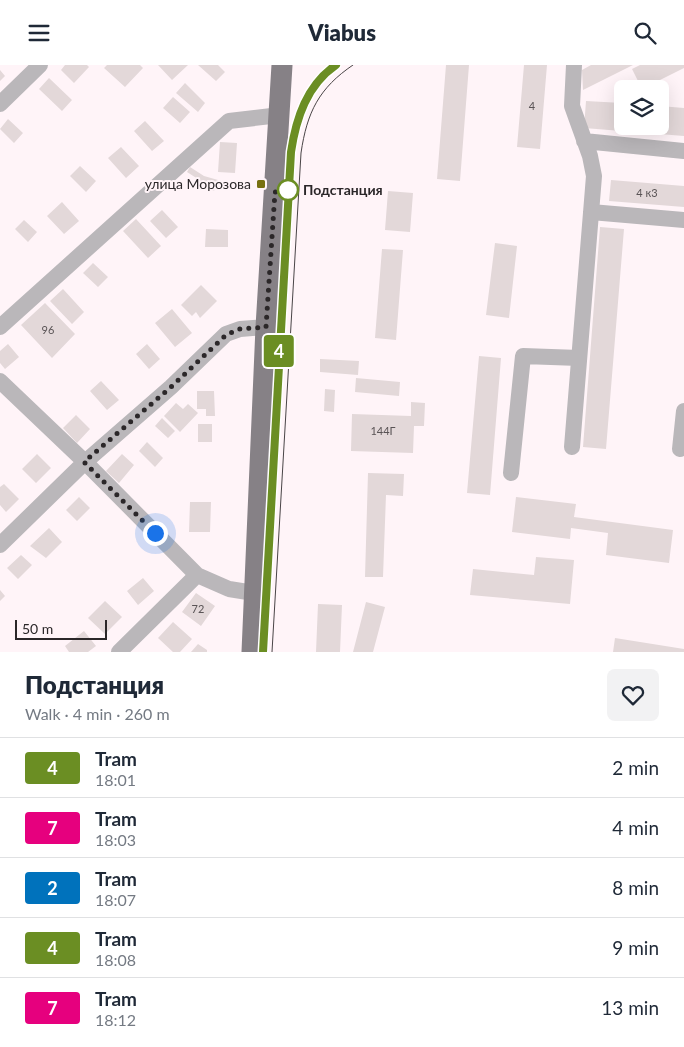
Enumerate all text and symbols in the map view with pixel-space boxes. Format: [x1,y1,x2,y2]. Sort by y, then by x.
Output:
icon: menu [25,19,53,47]
text: Viabus [308,19,376,46]
icon: search [631,19,659,47]
map controls [614,80,669,135]
button: layers [614,80,669,135]
house number: 4 [529,99,536,112]
place label: улица Морозова [145,175,251,192]
marker: улица Морозова [255,178,267,190]
marker: Подстанция [277,179,299,201]
place label: Подстанция [303,181,383,198]
house number: 4 к3 [636,186,658,199]
house number: 96 [42,323,54,336]
line badge: 4 [263,335,295,367]
text: 4 [274,340,284,362]
house number: 144Г [370,424,396,437]
your location [143,521,168,546]
house number: 72 [192,602,204,615]
scale bar [15,617,108,640]
text: 50 m [22,620,53,637]
button: heart [607,669,659,721]
text: Подстанция [25,670,164,699]
text: Walk · 4 min · 260 m [25,704,170,723]
text: Tram [95,747,137,770]
text: 2 min [612,756,659,779]
text: 4 [47,757,58,779]
text: 18:01 [95,770,136,789]
text: Tram [95,807,137,830]
text: 4 min [612,816,659,839]
text: 7 [47,817,58,839]
text: 18:03 [95,830,136,849]
text: Tram [95,867,137,890]
text: 8 min [612,876,659,899]
text: 2 [47,877,58,899]
text: 18:07 [95,890,136,909]
text: Tram [95,927,137,950]
text: 9 min [612,936,659,959]
text: 4 [47,937,58,959]
text: 18:08 [95,950,136,969]
text: Tram [95,987,137,1010]
text: 13 min [601,996,659,1019]
text: 7 [47,997,58,1019]
text: 18:12 [95,1010,136,1029]

